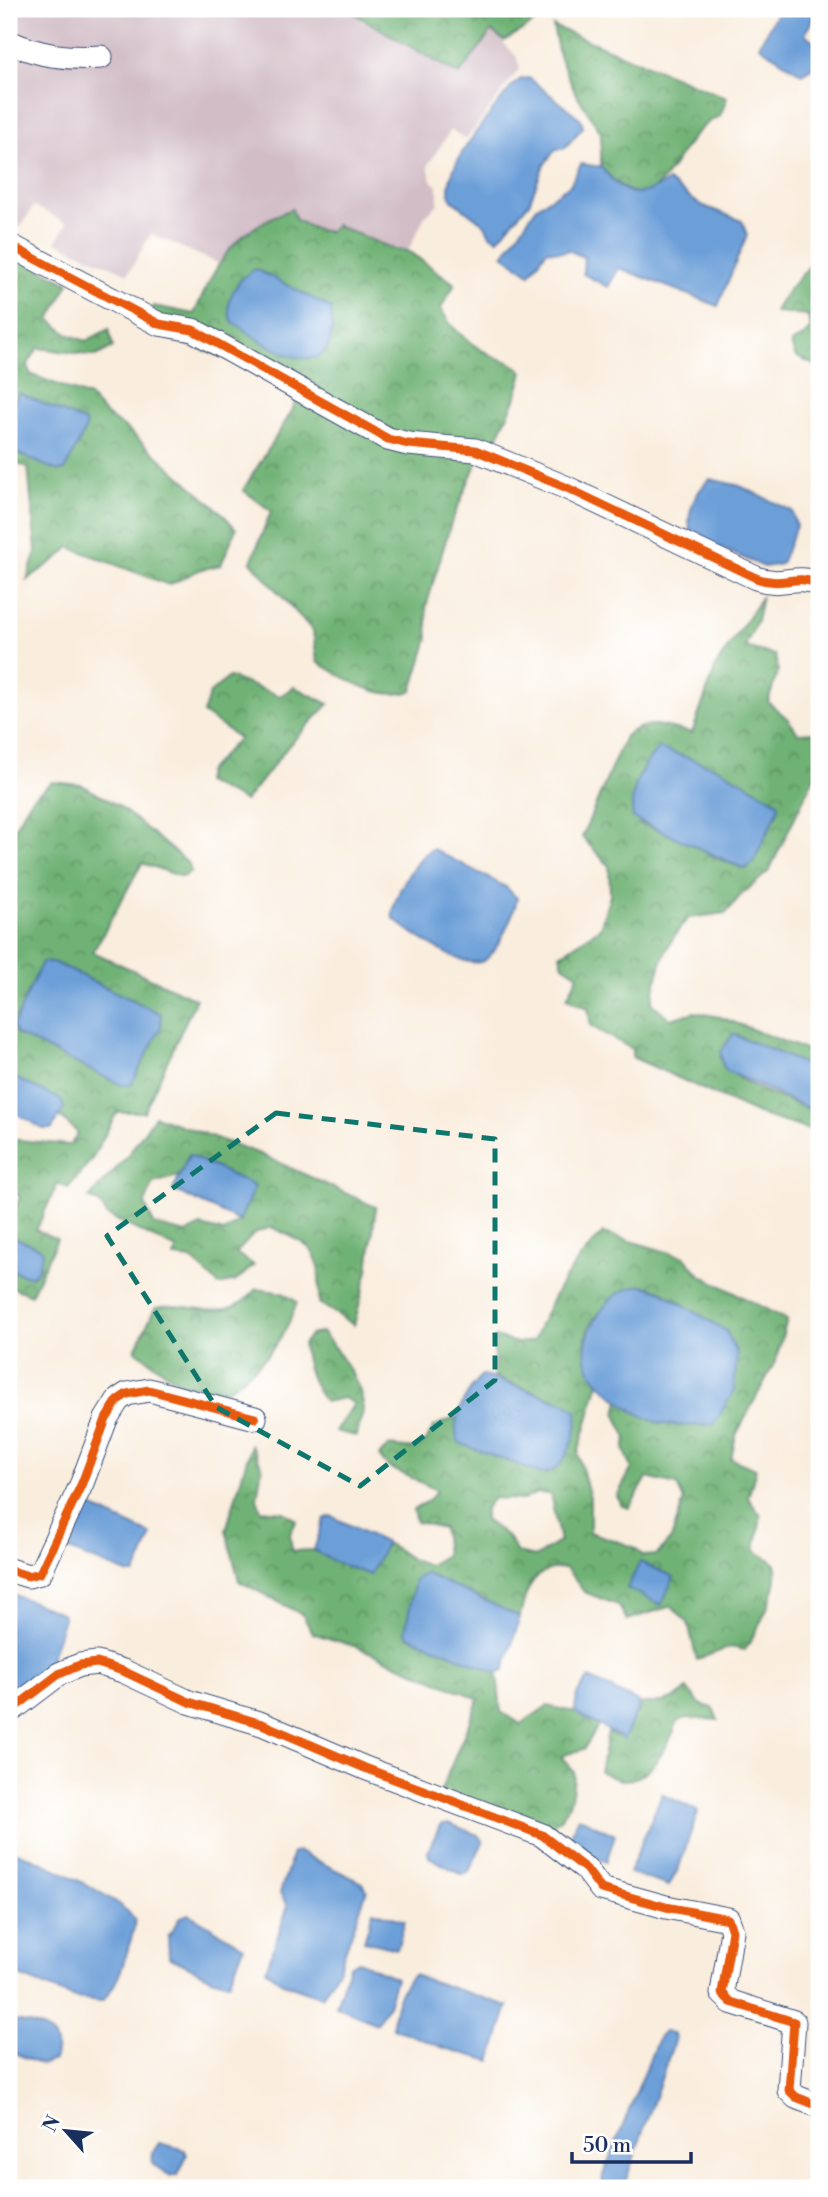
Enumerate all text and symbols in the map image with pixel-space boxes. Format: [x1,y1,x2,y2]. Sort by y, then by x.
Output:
north arrow [32,2096,102,2166]
text: N [38,2112,66,2136]
scale bar [572,2120,692,2164]
text: 50 m [583,2133,631,2159]

